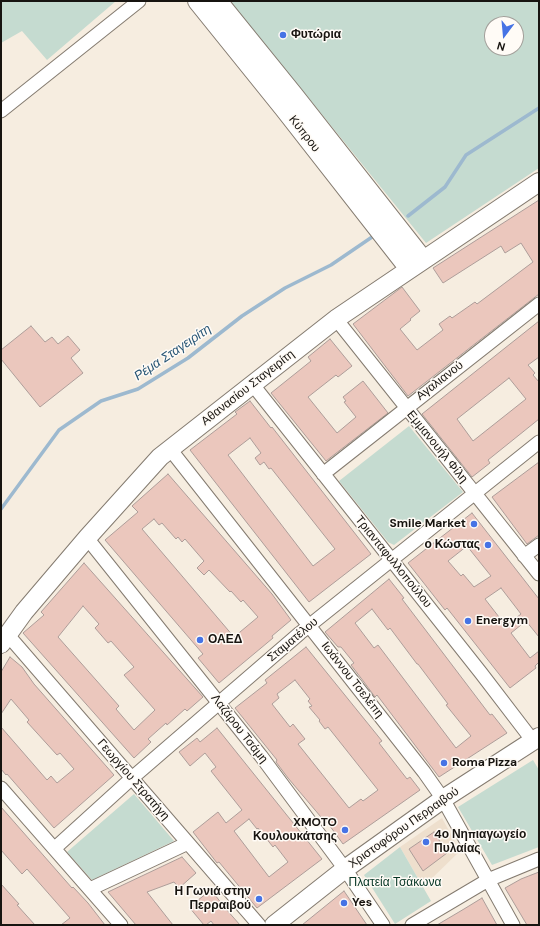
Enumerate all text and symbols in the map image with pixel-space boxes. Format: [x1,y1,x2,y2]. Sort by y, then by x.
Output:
north arrow [484,16,524,56]
place label: Φυτώρια [291,28,341,42]
marker: Φυτώρια [278,30,288,40]
text: N [495,39,507,54]
street label: Κύπρου [285,113,323,155]
water label: Ρέμα Σταγειρίτη [132,321,214,385]
street label: Αθανασίου Σταγειρίτη [199,347,297,429]
street label: Αγαλιανού [414,358,466,404]
street label: Εμμανουήλ Φίλη [403,408,471,486]
street label: Τριανταφυλλοπούλου [351,513,435,611]
place label: Smile Market [390,517,466,531]
marker: Smile Market [469,519,479,529]
place label: ο Κώστας [424,538,480,552]
marker: ο Κώστας [483,540,493,550]
place label: Energym [476,614,528,628]
street label: Σταματέλου [265,615,321,665]
marker: Energym [463,616,473,626]
place label: ΟΑΕΔ [208,633,242,647]
marker: ΟΑΕΔ [195,635,205,645]
street label: Ιωάννου Τσελέπη [318,639,386,721]
street label: Λαζάρου Τσάμη [208,692,270,766]
street label: Γεωργίου Στρατήγη [94,737,172,823]
place label: Roma Pizza [452,756,517,770]
marker: Roma Pizza [439,758,449,768]
street label: Χριστοφόρου Περραιβού [346,784,462,872]
place label: XMOTO Κουλουκάτσης [253,816,337,844]
marker: XMOTO Κουλουκάτσης [340,825,350,835]
place label: 4ο Νηπιαγωγείο Πυλαίας [434,828,526,856]
marker: 4ο Νηπιαγωγείο Πυλαίας [421,837,431,847]
park label: Πλατεία Τσάκωνα [349,876,441,890]
place label: Η Γωνιά στην Περραιβού [174,885,251,913]
marker: Η Γωνιά στην Περραιβού [254,894,264,904]
place label: Yes [352,896,372,910]
marker: Yes [339,898,349,908]

